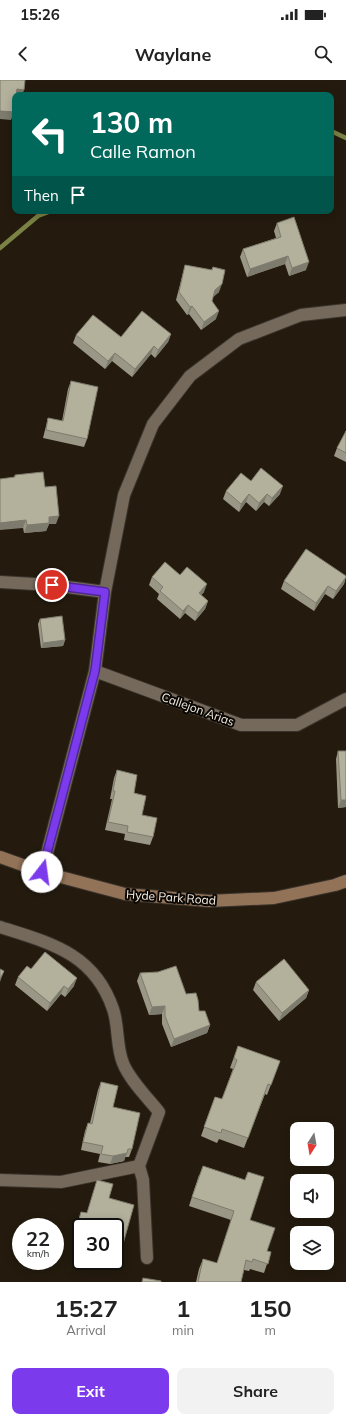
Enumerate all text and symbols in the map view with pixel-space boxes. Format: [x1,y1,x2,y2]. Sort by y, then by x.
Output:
text: 15:26 [20,5,60,24]
icon: back [12,43,34,65]
text: Waylane [135,43,211,66]
icon: search [312,43,334,65]
text: 130 m [90,105,173,140]
icon: left [24,108,76,160]
text: Calle Ramon [90,140,196,163]
icon: arrive [67,184,89,206]
text: Then [24,186,59,205]
pin [35,568,69,602]
icon: arrive [41,574,63,596]
street label: Callejon Arias [159,689,237,729]
position arrow [21,851,63,893]
street label: Hyde Park Road [126,886,216,908]
north arrow [290,1122,334,1166]
map controls [290,1122,334,1270]
button: sound [290,1174,334,1218]
speed limit sign: 30 [72,1218,124,1270]
text: 22 [26,1226,50,1251]
button: layers [290,1226,334,1270]
text: km/h [27,1247,49,1260]
text: 15:27 [54,1293,118,1323]
text: 1 [176,1293,190,1323]
text: 150 [249,1293,292,1323]
text: Arrival [66,1322,106,1338]
text: min [172,1322,194,1338]
text: m [264,1322,276,1338]
button: Exit [12,1368,169,1414]
button: Share [177,1368,334,1414]

